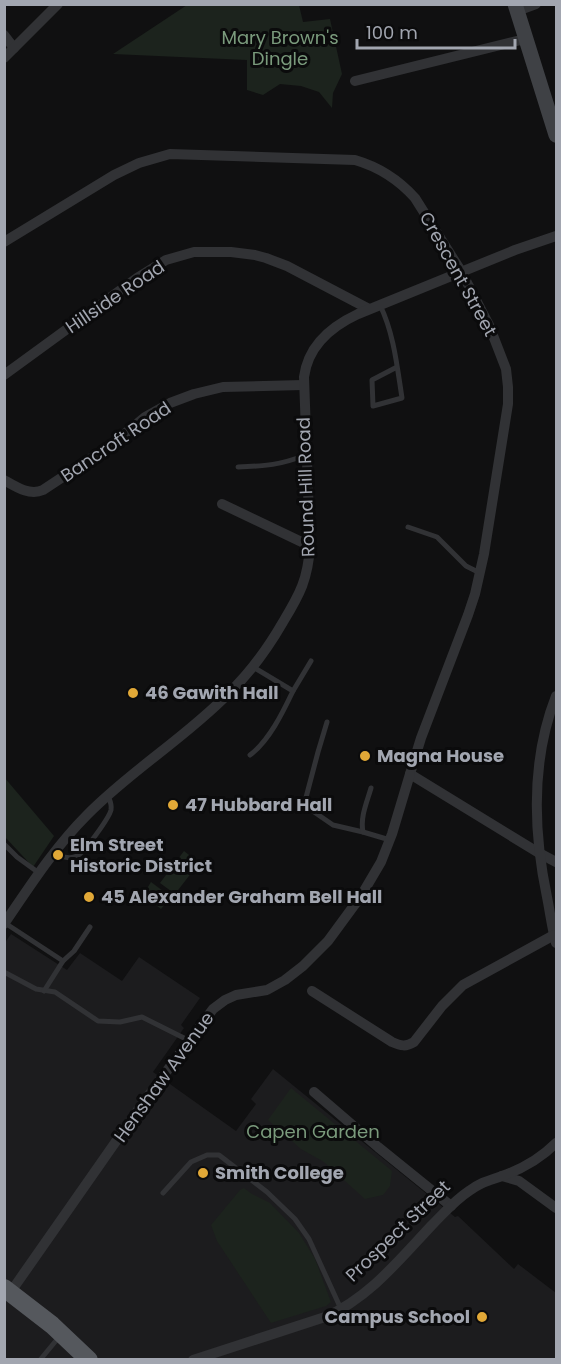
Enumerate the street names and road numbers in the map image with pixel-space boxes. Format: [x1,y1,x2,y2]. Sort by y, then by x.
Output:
street label: Crescent Street [414,207,503,341]
street label: Hillside Road [60,254,169,339]
street label: Bancroft Road [56,395,176,488]
street label: Round Hill Road [291,417,320,557]
street label: Henshaw Avenue [108,1007,219,1147]
street label: Prospect Street [340,1174,455,1287]

